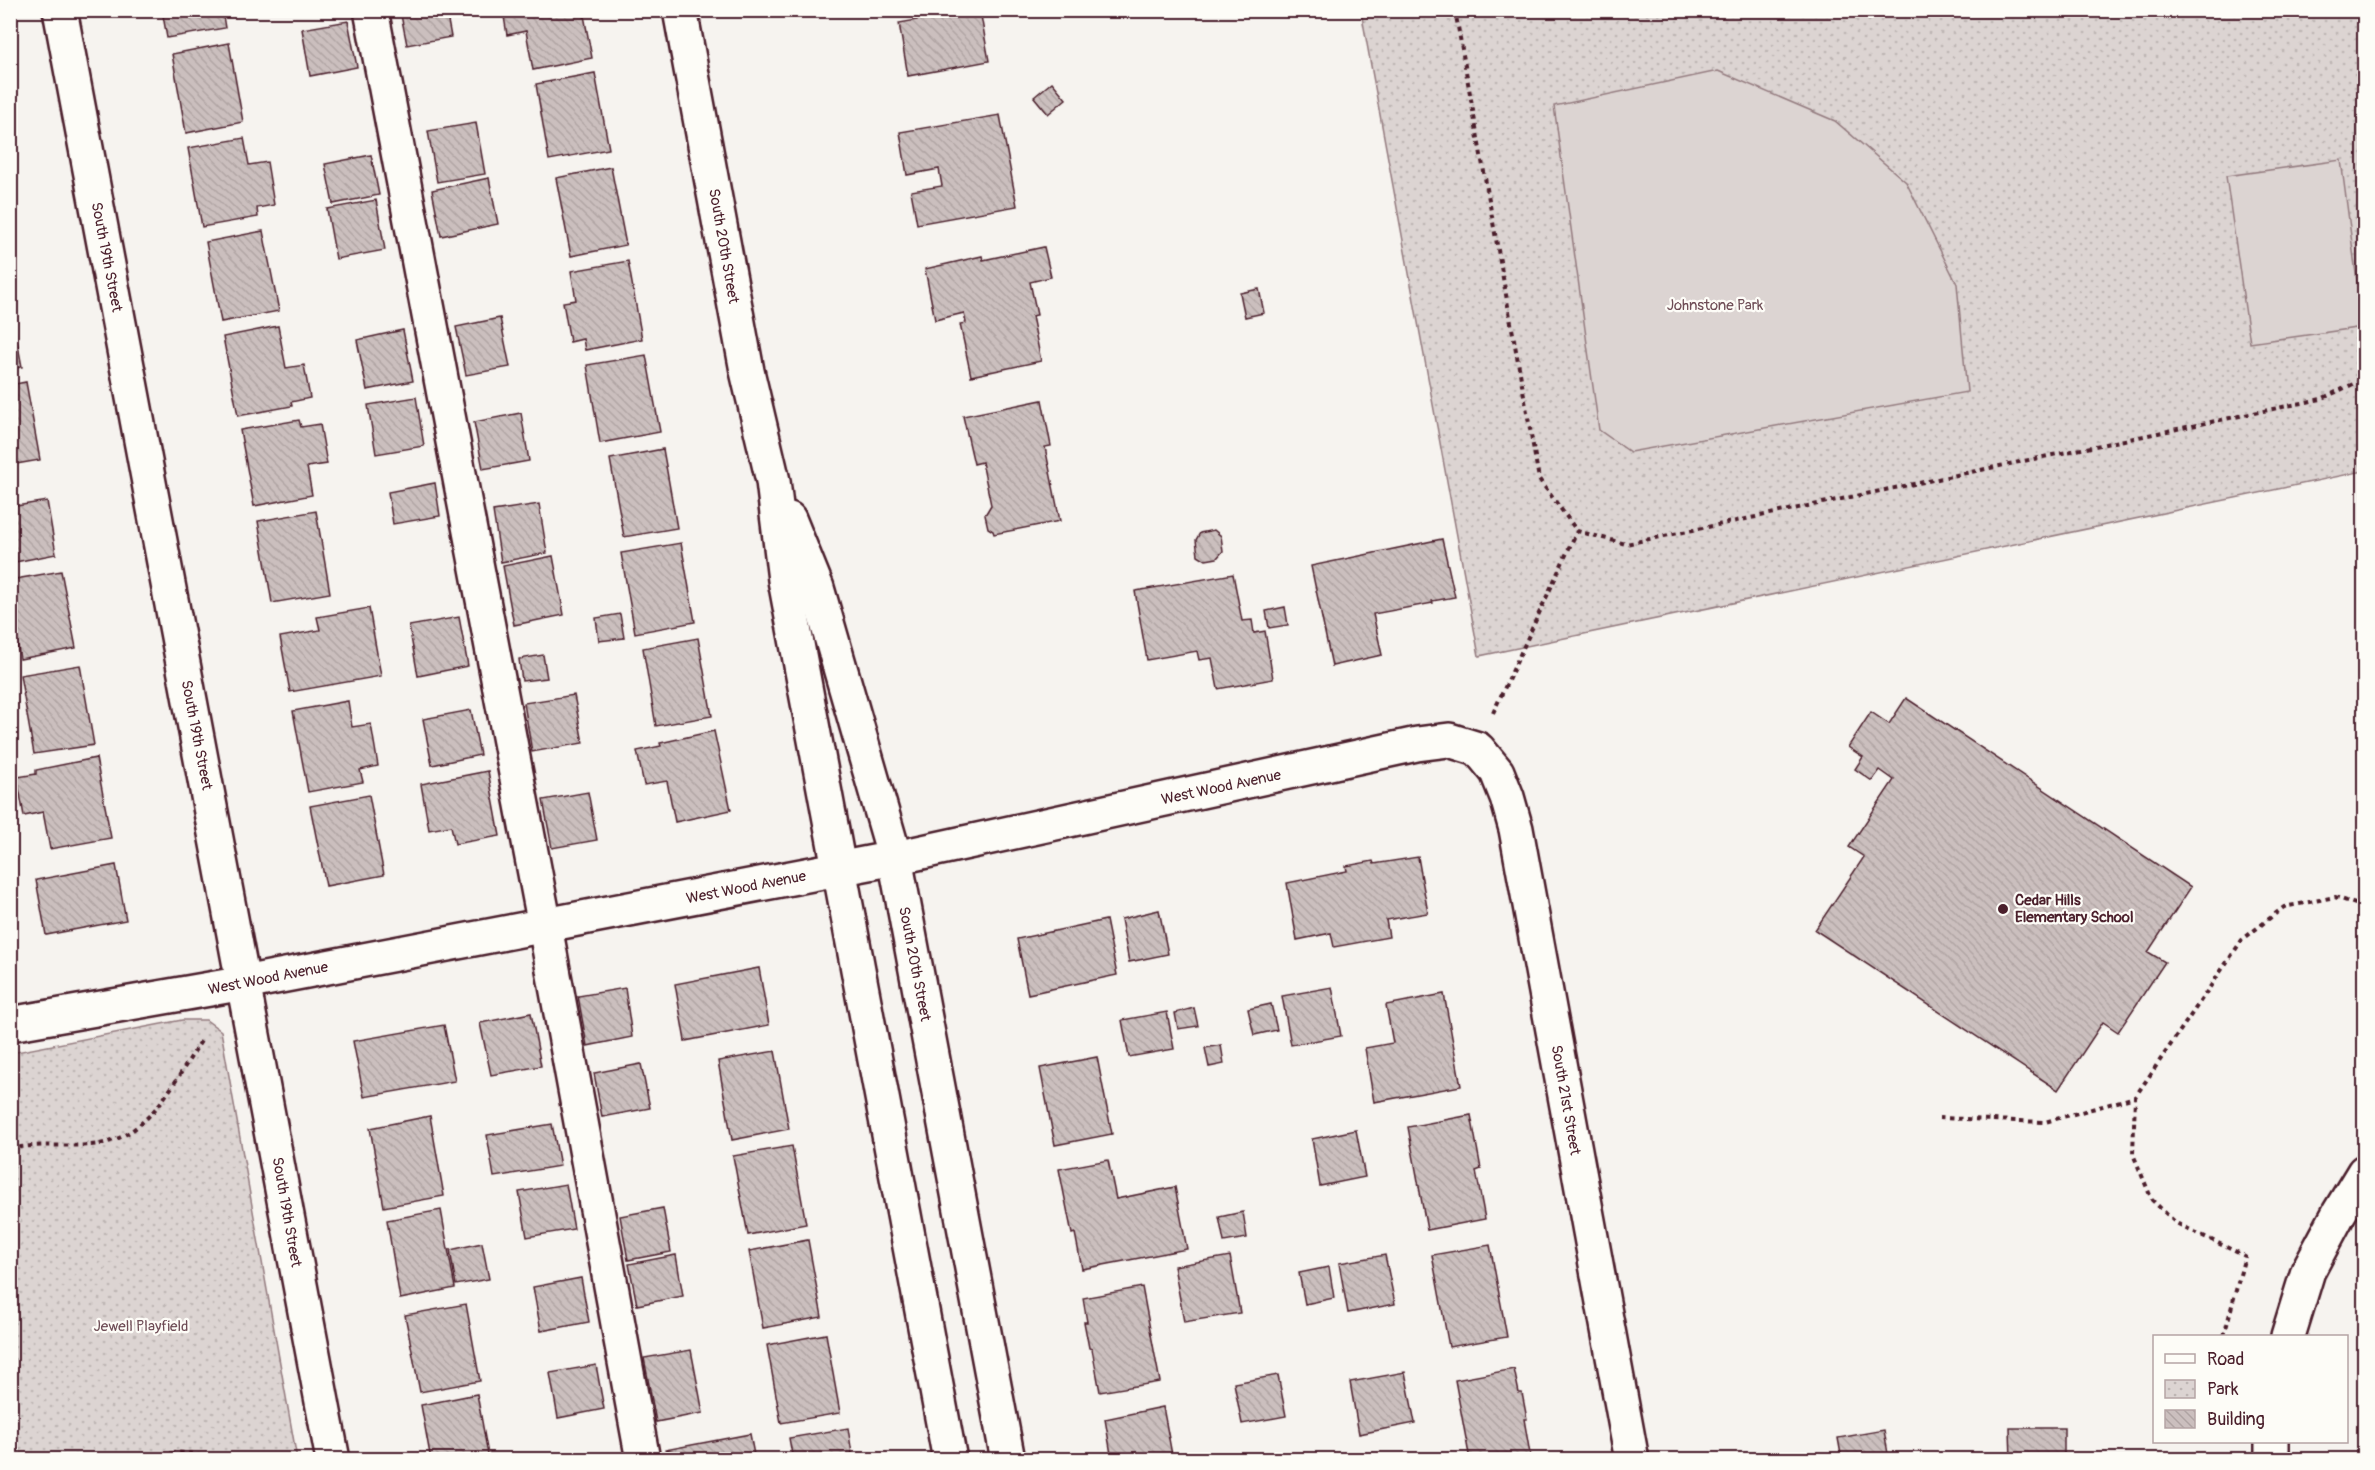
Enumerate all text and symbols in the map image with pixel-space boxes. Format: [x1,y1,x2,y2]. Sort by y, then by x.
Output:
street label: South 20th Street [704,187,743,306]
street label: South 19th Street [87,201,127,314]
park label: Johnstone Park [1667,296,1764,315]
street label: South 19th Street [177,679,217,792]
street label: West Wood Avenue [1160,765,1283,809]
street label: West Wood Avenue [684,866,808,908]
place label: Cedar Hills Elementary School [2015,891,2134,927]
marker: Cedar Hills Elementary School [1996,902,2010,916]
street label: South 20th Street [894,905,935,1024]
street label: West Wood Avenue [206,957,330,999]
street label: South 21st Street [1546,1043,1585,1158]
street label: South 19th Street [267,1156,306,1269]
park label: Jewell Playfield [94,1317,188,1336]
legend [2153,1335,2348,1443]
text: Road [2207,1348,2244,1371]
text: Park [2207,1378,2239,1401]
text: Building [2207,1408,2265,1431]

